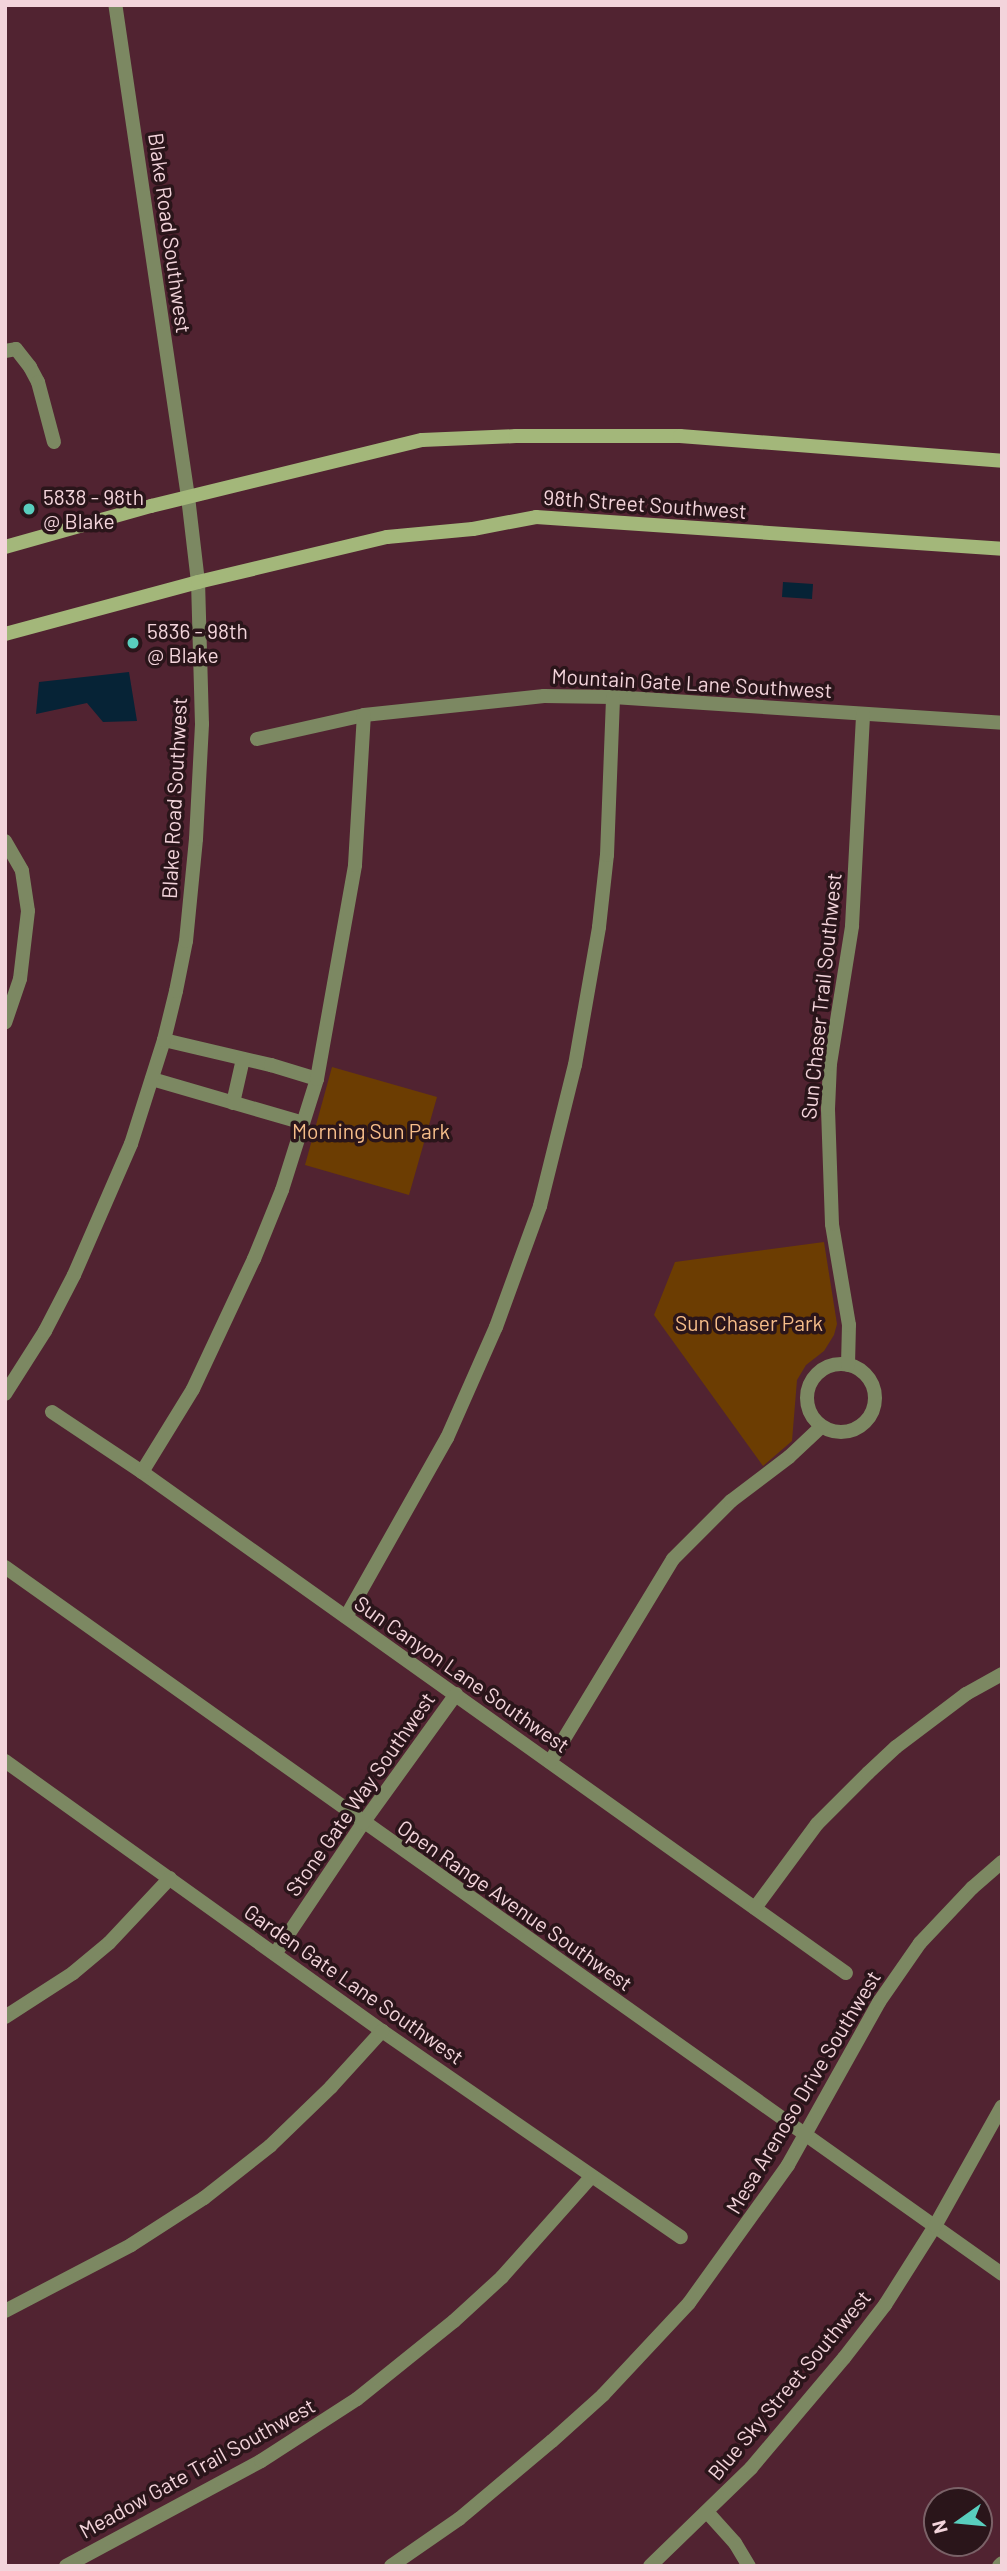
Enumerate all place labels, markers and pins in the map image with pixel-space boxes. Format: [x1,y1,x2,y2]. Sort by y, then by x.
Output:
place label: 5838 - 98th @ Blake [43,484,144,534]
marker: 5838 - 98th @ Blake [21,501,37,517]
place label: 5836 - 98th @ Blake [147,618,248,668]
marker: 5836 - 98th @ Blake [125,635,141,651]

